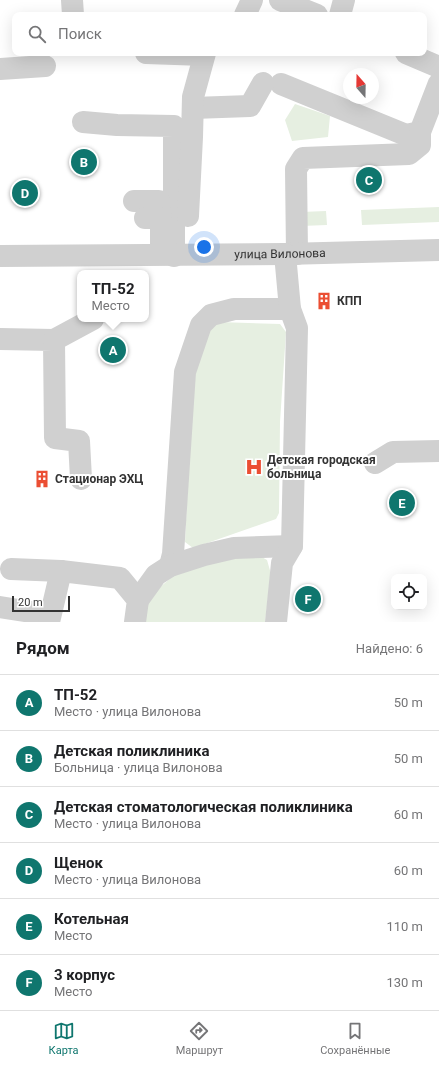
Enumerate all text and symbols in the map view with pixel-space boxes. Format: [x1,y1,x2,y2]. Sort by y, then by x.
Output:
search box [12,12,427,56]
icon: search [26,23,48,45]
text: Поиск [58,25,102,43]
north arrow [343,68,379,104]
pin: B [71,147,97,177]
pin: C [356,165,382,195]
pin: D [12,178,38,208]
your location [194,237,214,257]
street label: улица Вилонова [234,246,326,261]
popup [77,270,149,322]
text: ТП-52 [91,280,135,298]
building icon: КПП [314,291,334,311]
place label: КПП [337,294,362,308]
text: Место [91,298,130,313]
pin: A [100,335,126,365]
place label: Детская городская больница [267,453,376,481]
hospital icon: Детская городская больница [244,457,264,477]
building icon: Стационар ЭХЦ [32,469,52,489]
place label: Стационар ЭХЦ [55,472,143,486]
pin: E [389,488,415,518]
map controls [391,574,427,610]
button: locate [391,574,427,610]
pin: F [295,584,321,614]
scale bar [12,594,70,613]
text: 20 m [18,596,43,609]
text: Рядом [16,638,70,658]
text: Найдено: 6 [356,641,423,656]
text: ТП-52 [54,686,97,704]
text: A [25,695,33,710]
text: 50 m [394,695,423,710]
text: Место · улица Вилонова [54,704,201,719]
text: Детская поликлиника [54,742,210,760]
text: B [25,751,33,766]
text: 50 m [394,751,423,766]
text: Больница · улица Вилонова [54,760,223,775]
text: Детская стоматологическая поликлиника [54,798,353,816]
text: C [25,807,33,822]
text: 60 m [394,807,423,822]
text: Место · улица Вилонова [54,816,201,831]
text: Щенок [54,854,103,872]
text: D [25,863,33,878]
text: 60 m [394,863,423,878]
text: Место · улица Вилонова [54,872,201,887]
text: Котельная [54,910,129,928]
text: E [25,919,33,934]
text: 110 m [386,919,423,934]
text: Место [54,928,92,943]
text: 3 корпус [54,966,115,984]
text: F [25,975,33,990]
text: 130 m [386,975,423,990]
text: Место [54,984,92,999]
tab: Карта [49,1020,79,1057]
tab: Маршрут [176,1020,223,1057]
tab: Сохранённые [320,1020,390,1057]

